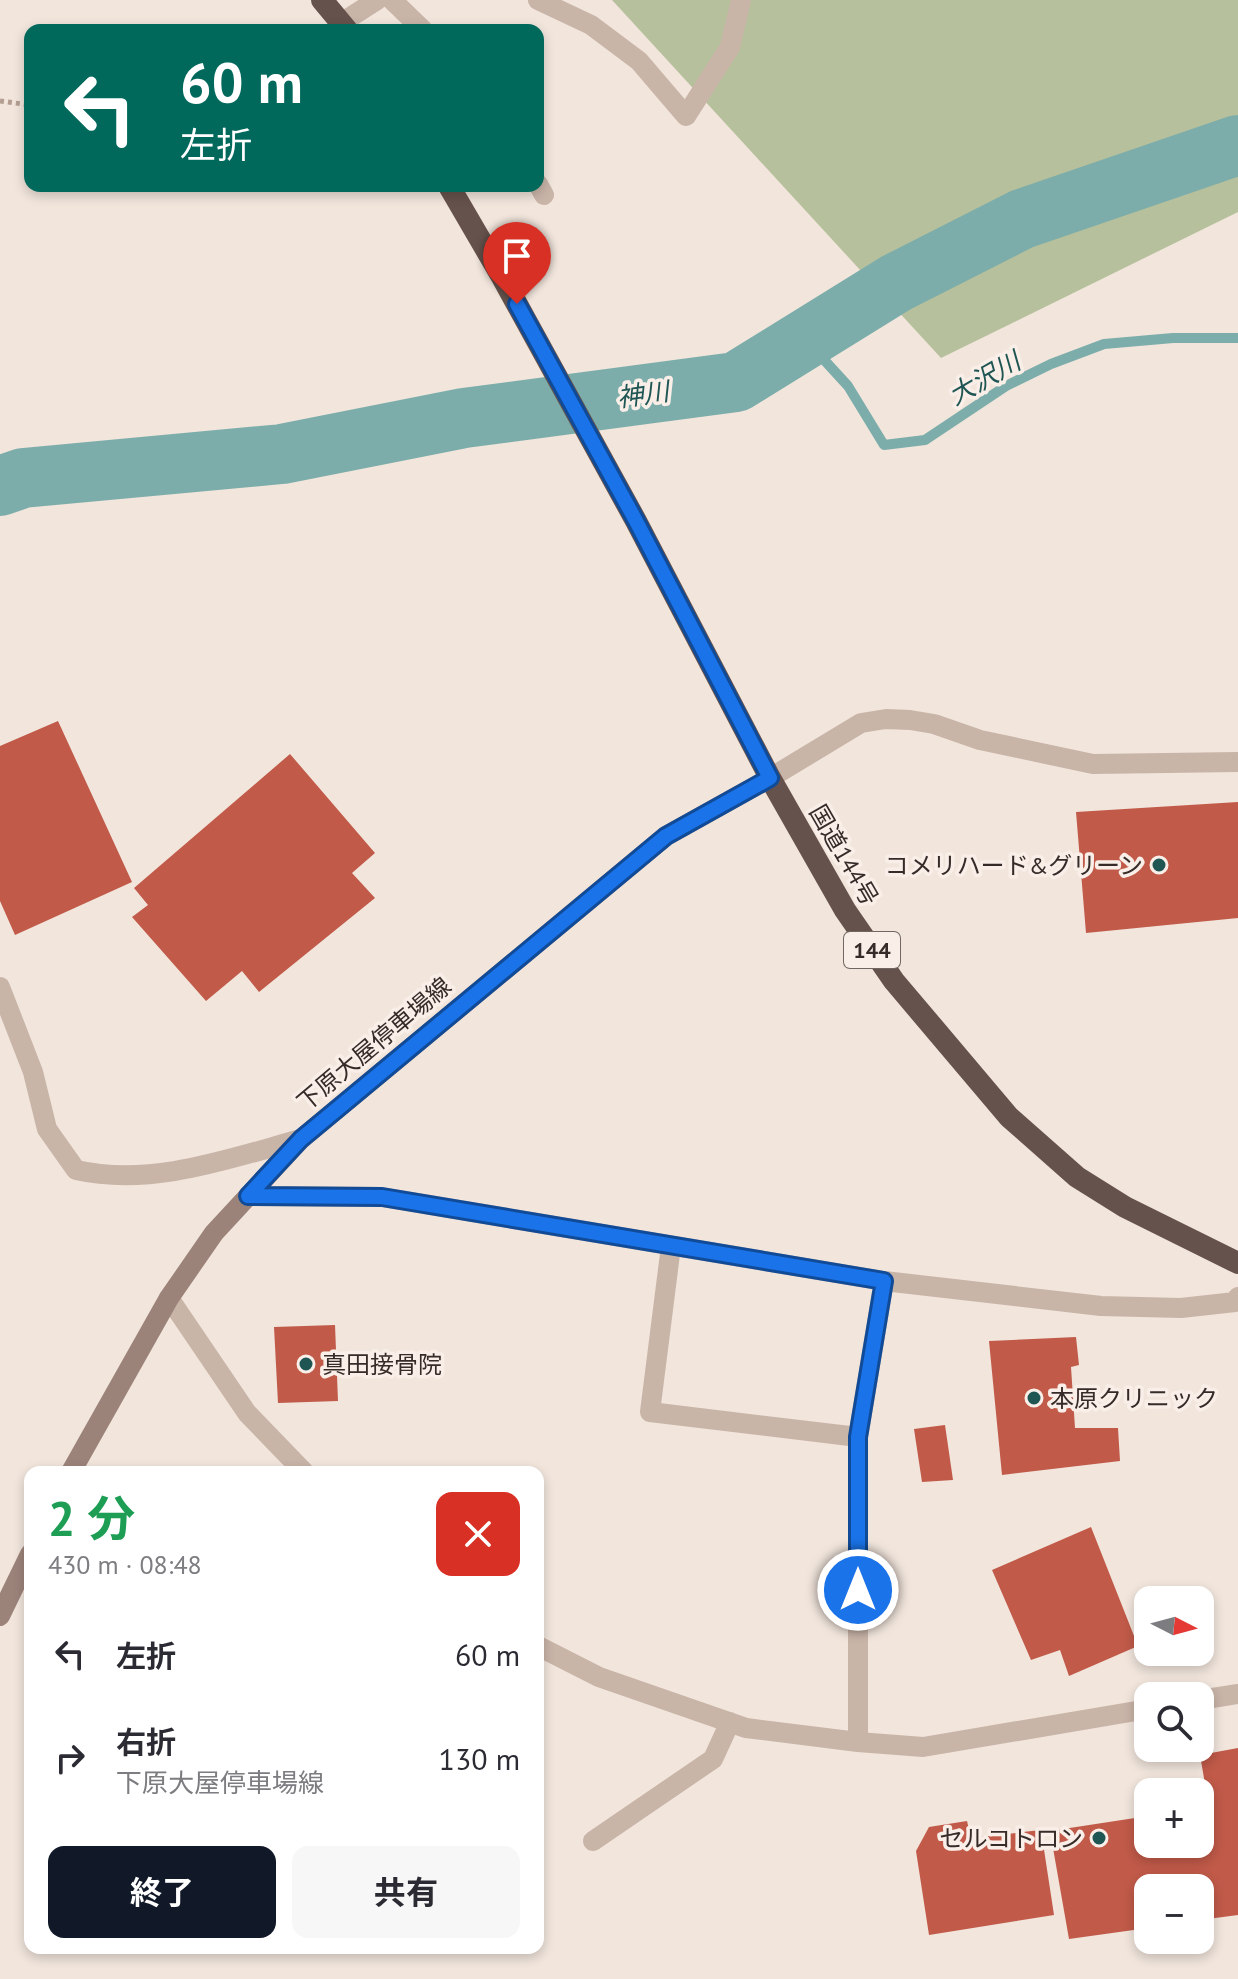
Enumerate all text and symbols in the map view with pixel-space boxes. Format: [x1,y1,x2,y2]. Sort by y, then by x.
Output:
text: 60 m [180,46,303,118]
icon: left [48,56,152,160]
text: 左折 [180,121,252,168]
pin [483,222,551,304]
icon: arrive [495,234,539,278]
water label: 大沢川 [942,343,1029,412]
water label: 神川 [615,374,674,414]
street label: 国道144号 [803,799,885,911]
place label: コメリハード&グリーン [885,850,1143,881]
marker: コメリハード&グリーン [1150,856,1168,874]
road number: 144 [844,932,900,968]
street label: 下原大屋停車場線 [290,970,458,1118]
place label: 真田接骨院 [322,1349,442,1380]
marker: 真田接骨院 [297,1355,315,1373]
place label: 本原クリニック [1050,1383,1218,1414]
marker: 本原クリニック [1025,1389,1043,1407]
text: 2 分 [48,1487,135,1549]
button: close [436,1492,520,1576]
text: 430 m · 08:48 [48,1548,202,1581]
position arrow [816,1548,900,1632]
north arrow [1134,1586,1214,1666]
map controls [1134,1586,1214,1954]
icon: left [48,1632,92,1676]
text: 60 m [455,1635,520,1674]
text: 左折 [116,1636,176,1675]
button: search [1134,1682,1214,1762]
text: 右折 [116,1722,176,1761]
icon: right [48,1736,92,1780]
text: 130 m [439,1739,520,1778]
text: 下原大屋停車場線 [116,1766,324,1799]
button: + [1134,1778,1214,1858]
place label: セルコトロン [939,1823,1083,1854]
marker: セルコトロン [1090,1829,1108,1847]
button: 終了 [48,1846,276,1938]
button: 共有 [292,1846,520,1938]
button: − [1134,1874,1214,1954]

